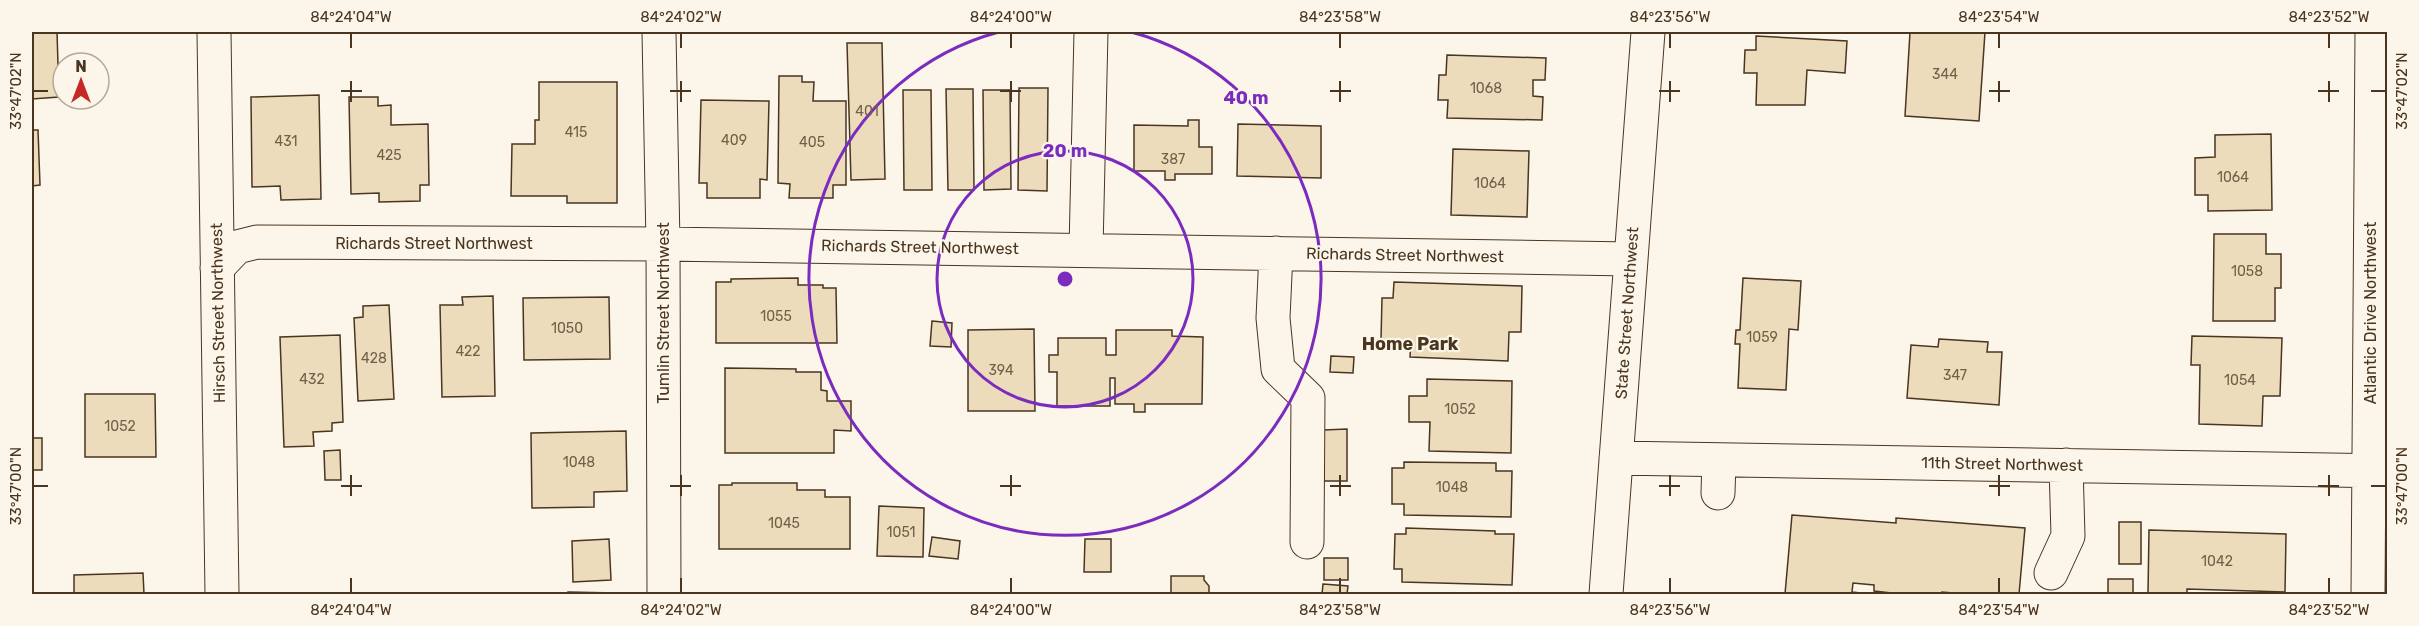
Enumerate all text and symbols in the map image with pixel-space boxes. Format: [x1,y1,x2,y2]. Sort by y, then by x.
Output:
text: 84°24'04"W [310,8,392,26]
text: 84°24'02"W [640,8,722,26]
text: 84°24'00"W [970,8,1052,26]
text: 84°23'58"W [1299,8,1381,26]
text: 84°23'56"W [1630,8,1710,26]
text: 84°23'54"W [1958,8,2040,26]
text: 84°23'52"W [2288,8,2370,26]
north arrow [51,51,111,111]
text: 33°47'02"N [7,52,25,130]
text: 33°47'02"N [2393,52,2411,130]
text: N [75,57,87,76]
house number: 344 [1932,66,1958,83]
house number: 1068 [1470,80,1502,97]
text: 40 m [1224,87,1268,109]
house number: 401 [855,103,879,120]
house number: 415 [565,124,587,141]
house number: 409 [721,132,747,149]
house number: 431 [275,133,297,150]
house number: 405 [799,134,825,151]
text: 20 m [1043,140,1087,162]
house number: 425 [376,147,402,164]
house number: 387 [1161,151,1185,168]
house number: 1064 [2217,169,2249,186]
house number: 1064 [1474,175,1506,192]
street label: Tumlin Street Northwest [654,222,673,404]
street label: Atlantic Drive Northwest [2361,222,2380,404]
street label: Hirsch Street Northwest [207,223,229,403]
street label: State Street Northwest [1612,226,1642,400]
street label: Richards Street Northwest [335,234,533,253]
street label: Richards Street Northwest [821,236,1019,258]
street label: Richards Street Northwest [1306,244,1504,266]
house number: 1058 [2231,263,2263,280]
centre of rings [1055,269,1075,289]
house number: 1055 [760,308,792,325]
house number: 1050 [551,320,583,337]
house number: 1059 [1746,329,1778,346]
district label: Home Park [1362,333,1459,355]
house number: 422 [455,343,481,360]
house number: 428 [361,350,387,367]
house number: 394 [988,362,1014,379]
house number: 347 [1943,367,1967,384]
house number: 432 [299,371,325,388]
house number: 1054 [2224,372,2256,389]
house number: 1052 [1444,401,1476,418]
house number: 1052 [104,418,136,435]
text: 33°47'00"N [7,447,25,525]
text: 33°47'00"N [2393,447,2411,525]
street label: 11th Street Northwest [1921,453,2083,475]
house number: 1048 [563,454,595,471]
house number: 1048 [1436,479,1468,496]
house number: 1045 [768,515,800,532]
house number: 1051 [887,524,915,541]
house number: 1042 [2201,553,2233,570]
text: 84°24'04"W [310,601,392,619]
text: 84°24'02"W [640,601,722,619]
text: 84°24'00"W [970,601,1052,619]
text: 84°23'58"W [1299,601,1381,619]
text: 84°23'56"W [1630,601,1710,619]
text: 84°23'54"W [1958,601,2040,619]
text: 84°23'52"W [2288,601,2370,619]

